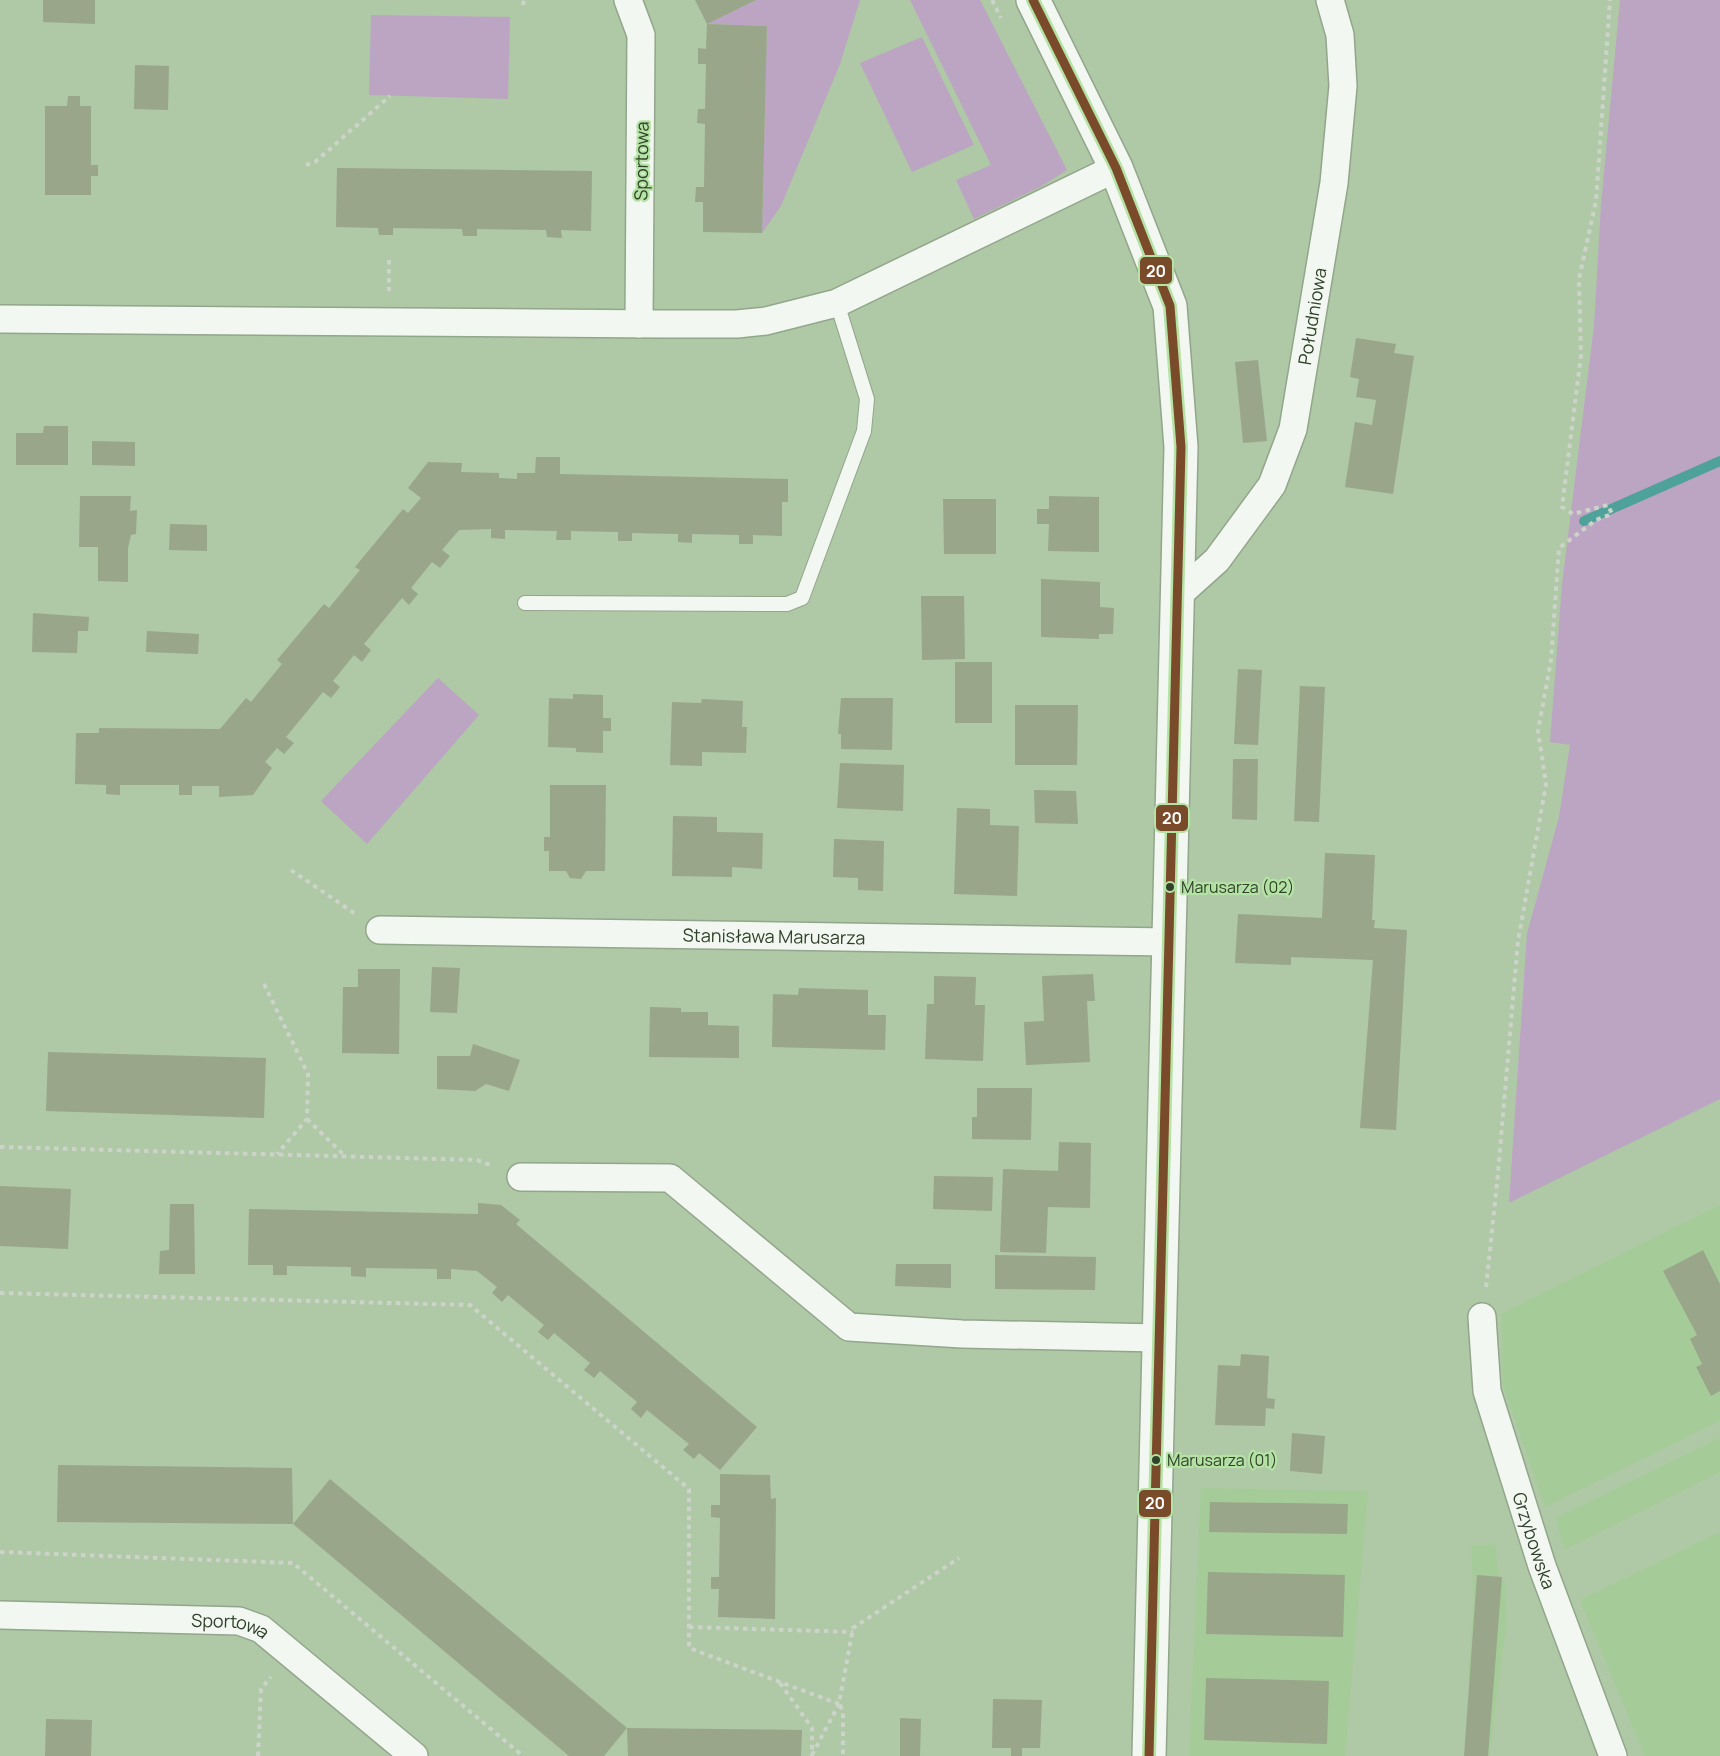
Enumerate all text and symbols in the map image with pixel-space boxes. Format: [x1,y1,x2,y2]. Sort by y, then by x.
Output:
street label: Sportowa [628,121,654,201]
line badge: 20 [1139,256,1173,285]
text: 20 [1146,260,1166,282]
street label: Południowa [1292,266,1332,367]
line badge: 20 [1155,804,1189,832]
text: 20 [1162,807,1182,829]
place label: Marusarza (02) [1181,876,1294,898]
marker: Marusarza (02) [1164,881,1176,893]
street label: Stanisława Marusarza [682,923,866,949]
place label: Marusarza (01) [1167,1449,1277,1471]
marker: Marusarza (01) [1150,1454,1162,1466]
line badge: 20 [1138,1489,1172,1518]
street label: Grzybowska [1507,1489,1562,1592]
text: 20 [1145,1492,1165,1514]
street label: Sportowa [191,1608,275,1643]

